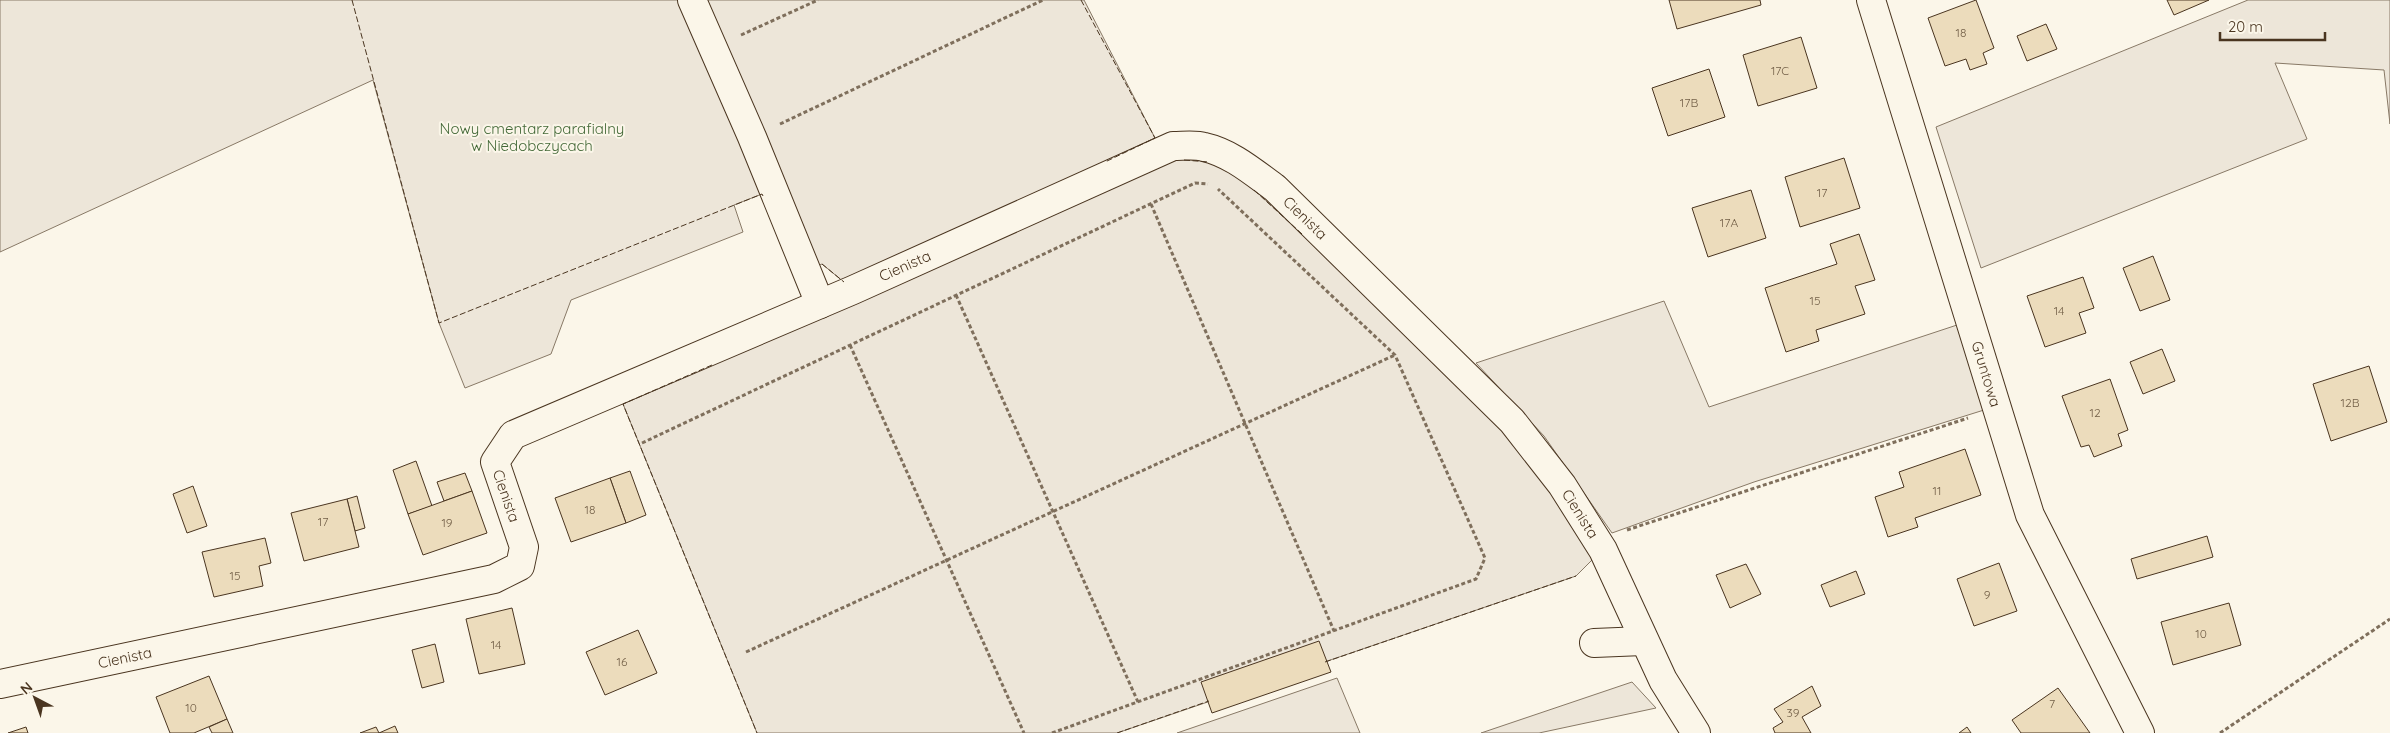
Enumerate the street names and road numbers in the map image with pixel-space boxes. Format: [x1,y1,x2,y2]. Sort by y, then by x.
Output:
street label: Cienista [1279,192,1332,243]
street label: Cienista [876,246,934,285]
street label: Gruntowa [1967,339,2005,409]
street label: Cienista [489,467,524,525]
street label: Cienista [1558,486,1603,542]
street label: Cienista [96,643,154,672]

